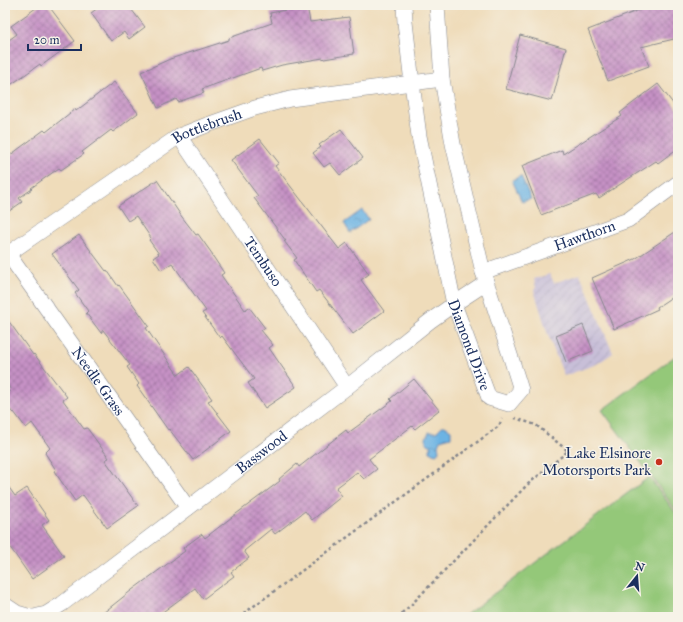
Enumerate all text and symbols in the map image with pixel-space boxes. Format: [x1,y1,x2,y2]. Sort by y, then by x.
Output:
scale bar [28,26,81,52]
text: 20 m [34,33,60,47]
street label: Bottlebrush [168,104,245,147]
street label: Hawthorn [551,216,618,255]
street label: Tembuso [240,233,286,290]
street label: Diamond Drive [444,297,494,393]
street label: Needle Grass [68,343,129,419]
street label: Basswood [232,427,291,477]
place label: Lake Elsinore Motorsports Park [542,444,651,479]
marker: Lake Elsinore Motorsports Park [654,457,664,467]
north arrow [617,556,657,596]
text: N [633,559,647,575]

